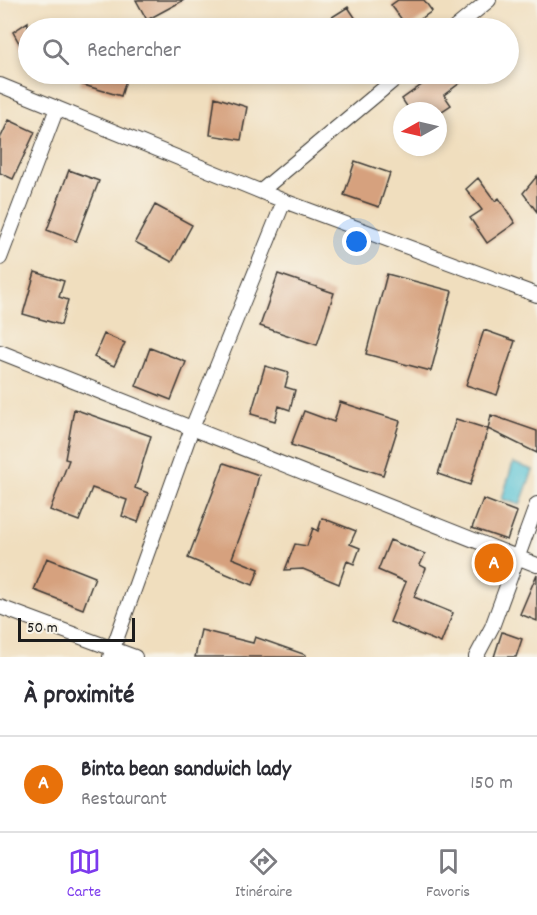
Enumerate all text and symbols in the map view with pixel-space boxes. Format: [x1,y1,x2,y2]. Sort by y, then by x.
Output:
search box [18,18,519,84]
icon: search [39,35,72,68]
text: Rechercher [87,36,181,67]
north arrow [393,102,447,156]
your location [342,227,371,256]
pin: A [474,540,514,586]
scale bar [18,615,135,642]
text: 50 m [27,617,58,640]
text: À proximité [24,678,134,715]
text: Binta bean sandwich lady [81,755,291,786]
text: A [38,770,49,798]
text: 150 m [470,770,513,798]
text: Restaurant [81,786,167,814]
tab: Carte [67,845,101,904]
tab: Itinéraire [235,845,292,904]
tab: Favoris [426,845,470,904]

